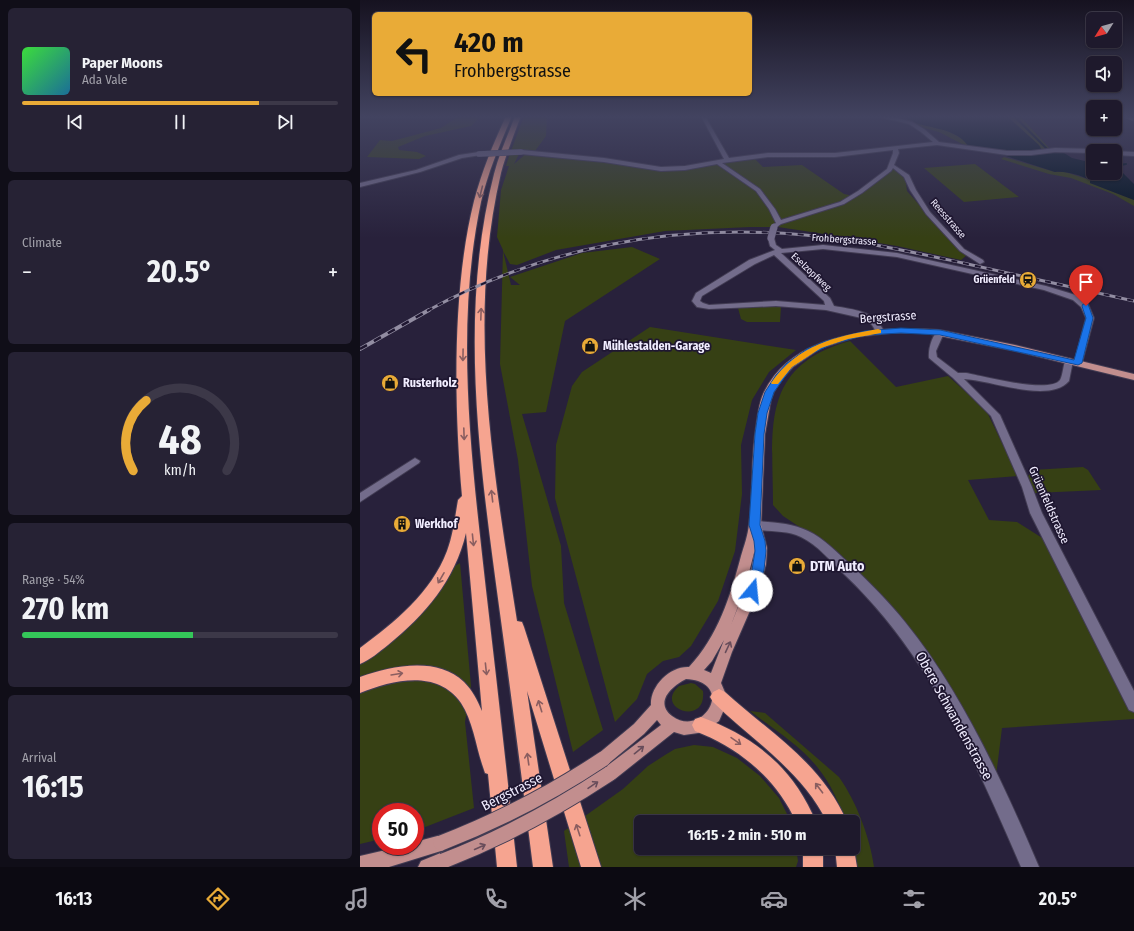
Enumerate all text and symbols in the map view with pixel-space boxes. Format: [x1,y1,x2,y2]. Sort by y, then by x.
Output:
north arrow [1086,12,1122,48]
map controls [1086,12,1122,180]
text: 420 m [454,26,524,59]
icon: left [388,28,440,80]
text: Paper Moons [82,54,163,72]
button: sound [1086,56,1122,92]
text: Frohbergstrasse [454,60,571,82]
text: Ada Vale [82,72,127,87]
button: + [1086,100,1122,136]
icon: previous [64,111,86,133]
icon: pause [169,111,191,133]
icon: next [274,111,296,133]
button: − [1086,144,1122,180]
one-way arrow [477,185,484,198]
street label: Reesstrasse [928,197,968,241]
street label: Frohbergstrasse [811,232,877,248]
text: Climate [22,235,62,250]
street label: Eselzopfweg [789,250,834,294]
text: 20.5° [147,254,213,290]
text: − [22,259,32,286]
text: + [328,259,338,286]
pin [1069,265,1103,306]
station icon: Grüenfeld [1018,270,1038,290]
icon: arrive [1075,271,1097,293]
place label: Grüenfeld [974,274,1015,286]
one-way arrow [477,308,485,321]
street label: Bergstrasse [859,308,917,326]
shop icon: Mühlestalden-Garage [580,336,600,356]
place label: Mühlestalden-Garage [603,339,710,353]
one-way arrow [459,348,467,361]
shop icon: Rusterholz [380,373,400,393]
place label: Rusterholz [403,376,457,390]
text: 48 [158,415,202,465]
one-way arrow [461,427,468,440]
text: km/h [164,462,196,479]
street label: Grüenfeldstrasse [1026,464,1072,546]
one-way arrow [488,489,496,502]
building icon: Werkhof [392,514,412,534]
place label: Werkhof [415,517,458,531]
one-way arrow [469,533,476,546]
shop icon: DTM Auto [787,556,807,576]
place label: DTM Auto [810,558,865,575]
position arrow [731,570,773,612]
text: Range · 54% [22,572,85,587]
one-way arrow [437,572,445,584]
text: 270 km [22,591,109,627]
one-way arrow [724,641,732,653]
street label: Obere Schwandenstrasse [912,649,996,783]
one-way arrow [482,662,490,675]
one-way arrow [390,670,403,678]
one-way arrow [536,700,543,713]
one-way arrow [731,737,742,745]
one-way arrow [633,745,644,754]
text: Arrival [22,750,56,765]
one-way arrow [524,753,532,766]
text: 16:15 [22,769,84,805]
street label: Bergstrasse [479,769,545,815]
one-way arrow [587,781,598,789]
one-way arrow [814,783,823,794]
speed limit sign: 50 [372,803,424,855]
one-way arrow [574,824,582,836]
text: 16:15 · 2 min · 510 m [687,826,807,844]
one-way arrow [473,843,485,850]
icon: directions [204,885,232,913]
icon: music [343,885,371,913]
icon: phone [482,885,510,913]
icon: climate [621,885,649,913]
icon: car [760,885,788,913]
icon: filters [900,885,928,913]
text: 16:13 [56,888,92,910]
text: 20.5° [1039,888,1078,910]

